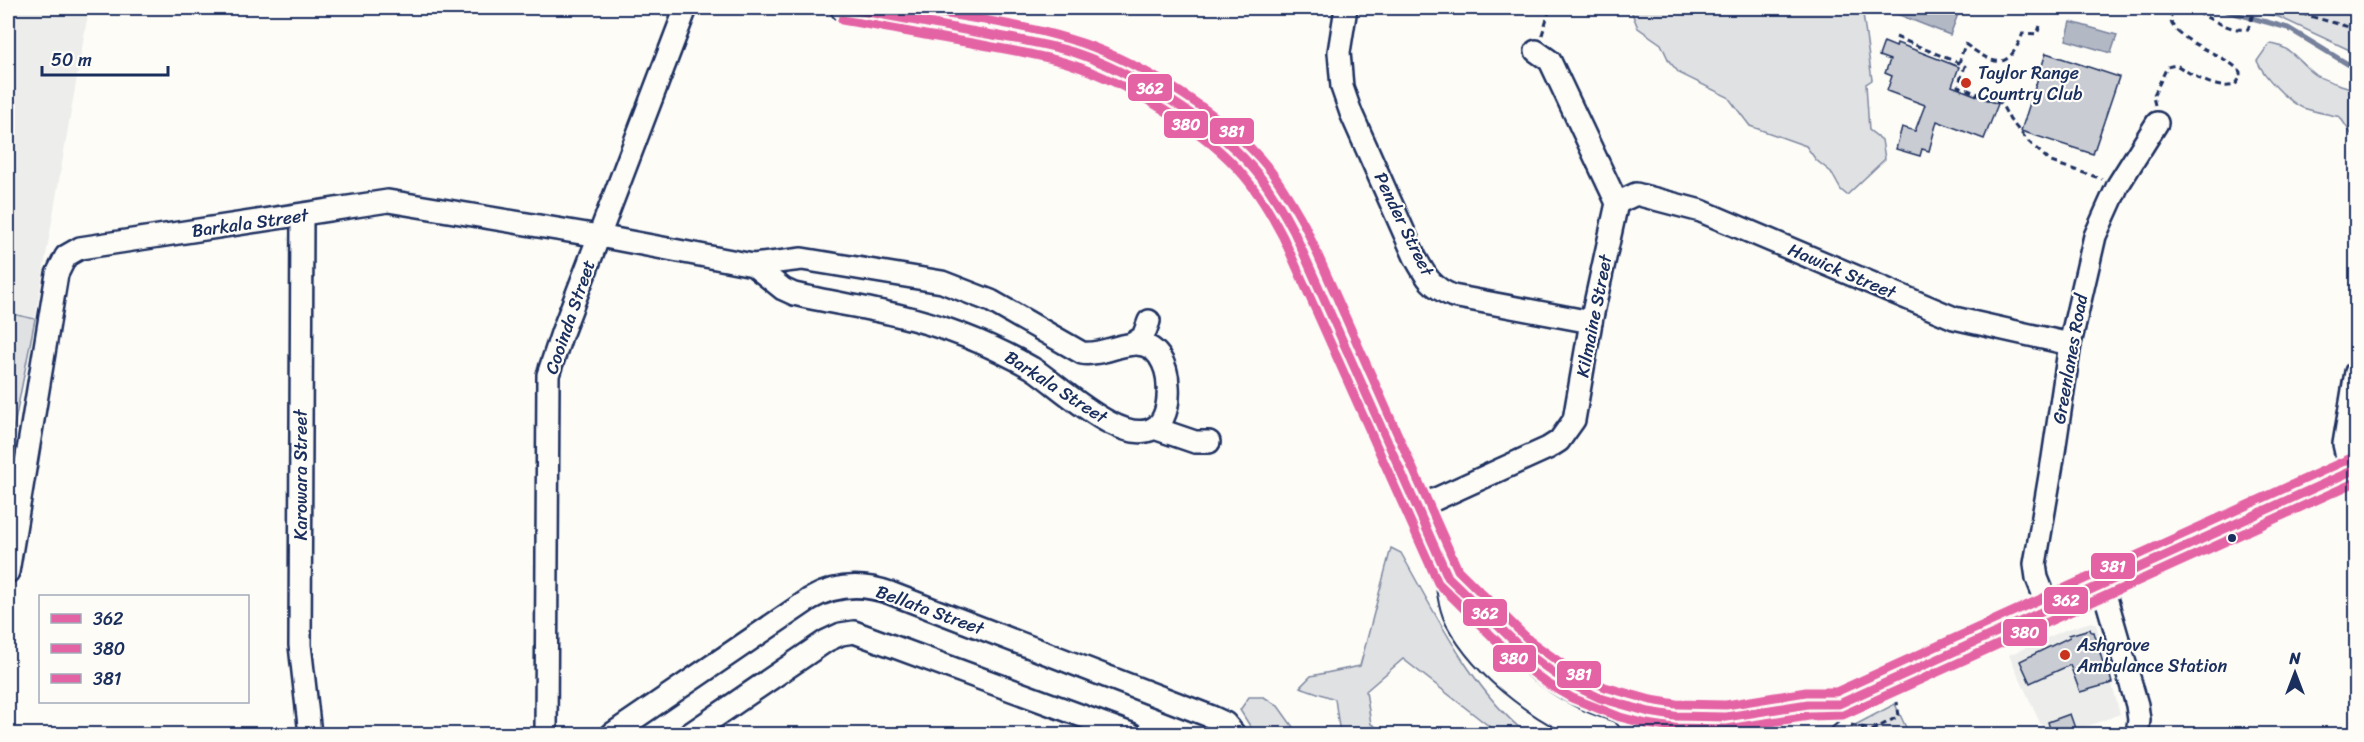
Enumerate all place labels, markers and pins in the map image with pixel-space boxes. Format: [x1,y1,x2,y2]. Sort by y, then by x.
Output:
place label: Taylor Range Country Club [1978,57,2083,110]
marker: Taylor Range Country Club [1959,76,1973,90]
unlabelled marker [2226,532,2238,544]
place label: Ashgrove Ambulance Station [2076,629,2227,682]
marker: Ashgrove Ambulance Station [2058,648,2072,662]

